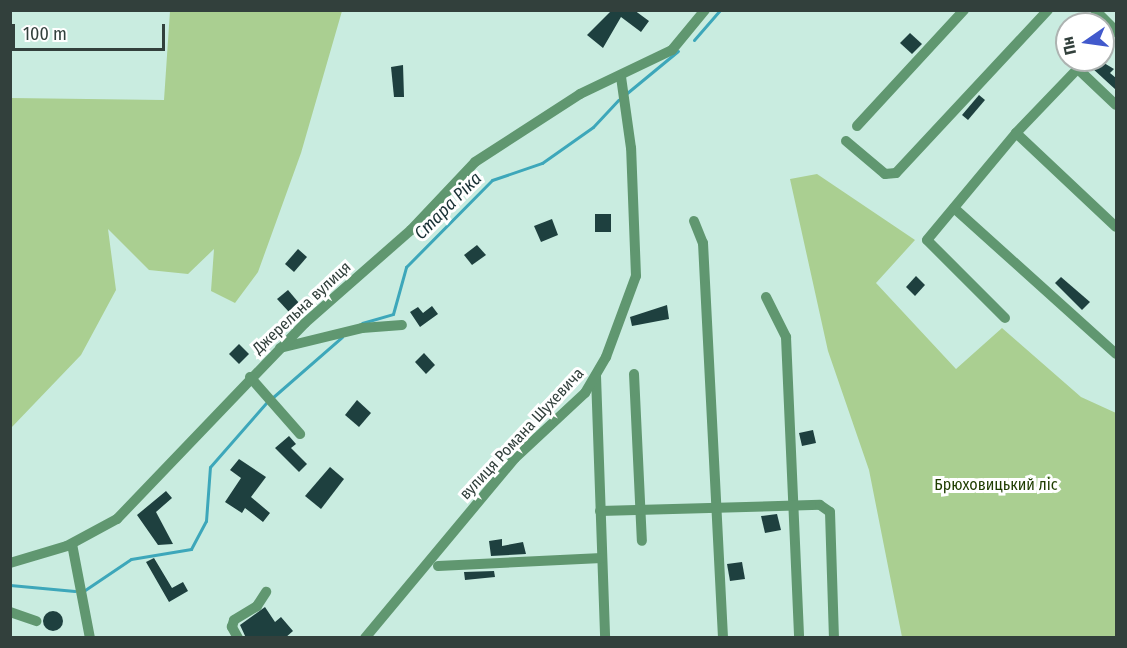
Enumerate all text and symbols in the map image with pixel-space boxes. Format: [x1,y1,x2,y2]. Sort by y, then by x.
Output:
scale bar [15,12,168,50]
north arrow [1055,12,1115,72]
text: 100 m [23,23,67,45]
text: Пн [1058,35,1080,57]
water label: Стара Ріка [410,168,486,244]
street label: Джерельна вулиця [249,258,355,358]
street label: вулиця Романа Шухевича [456,364,588,504]
park label: Брюховицький ліс [934,475,1058,495]

